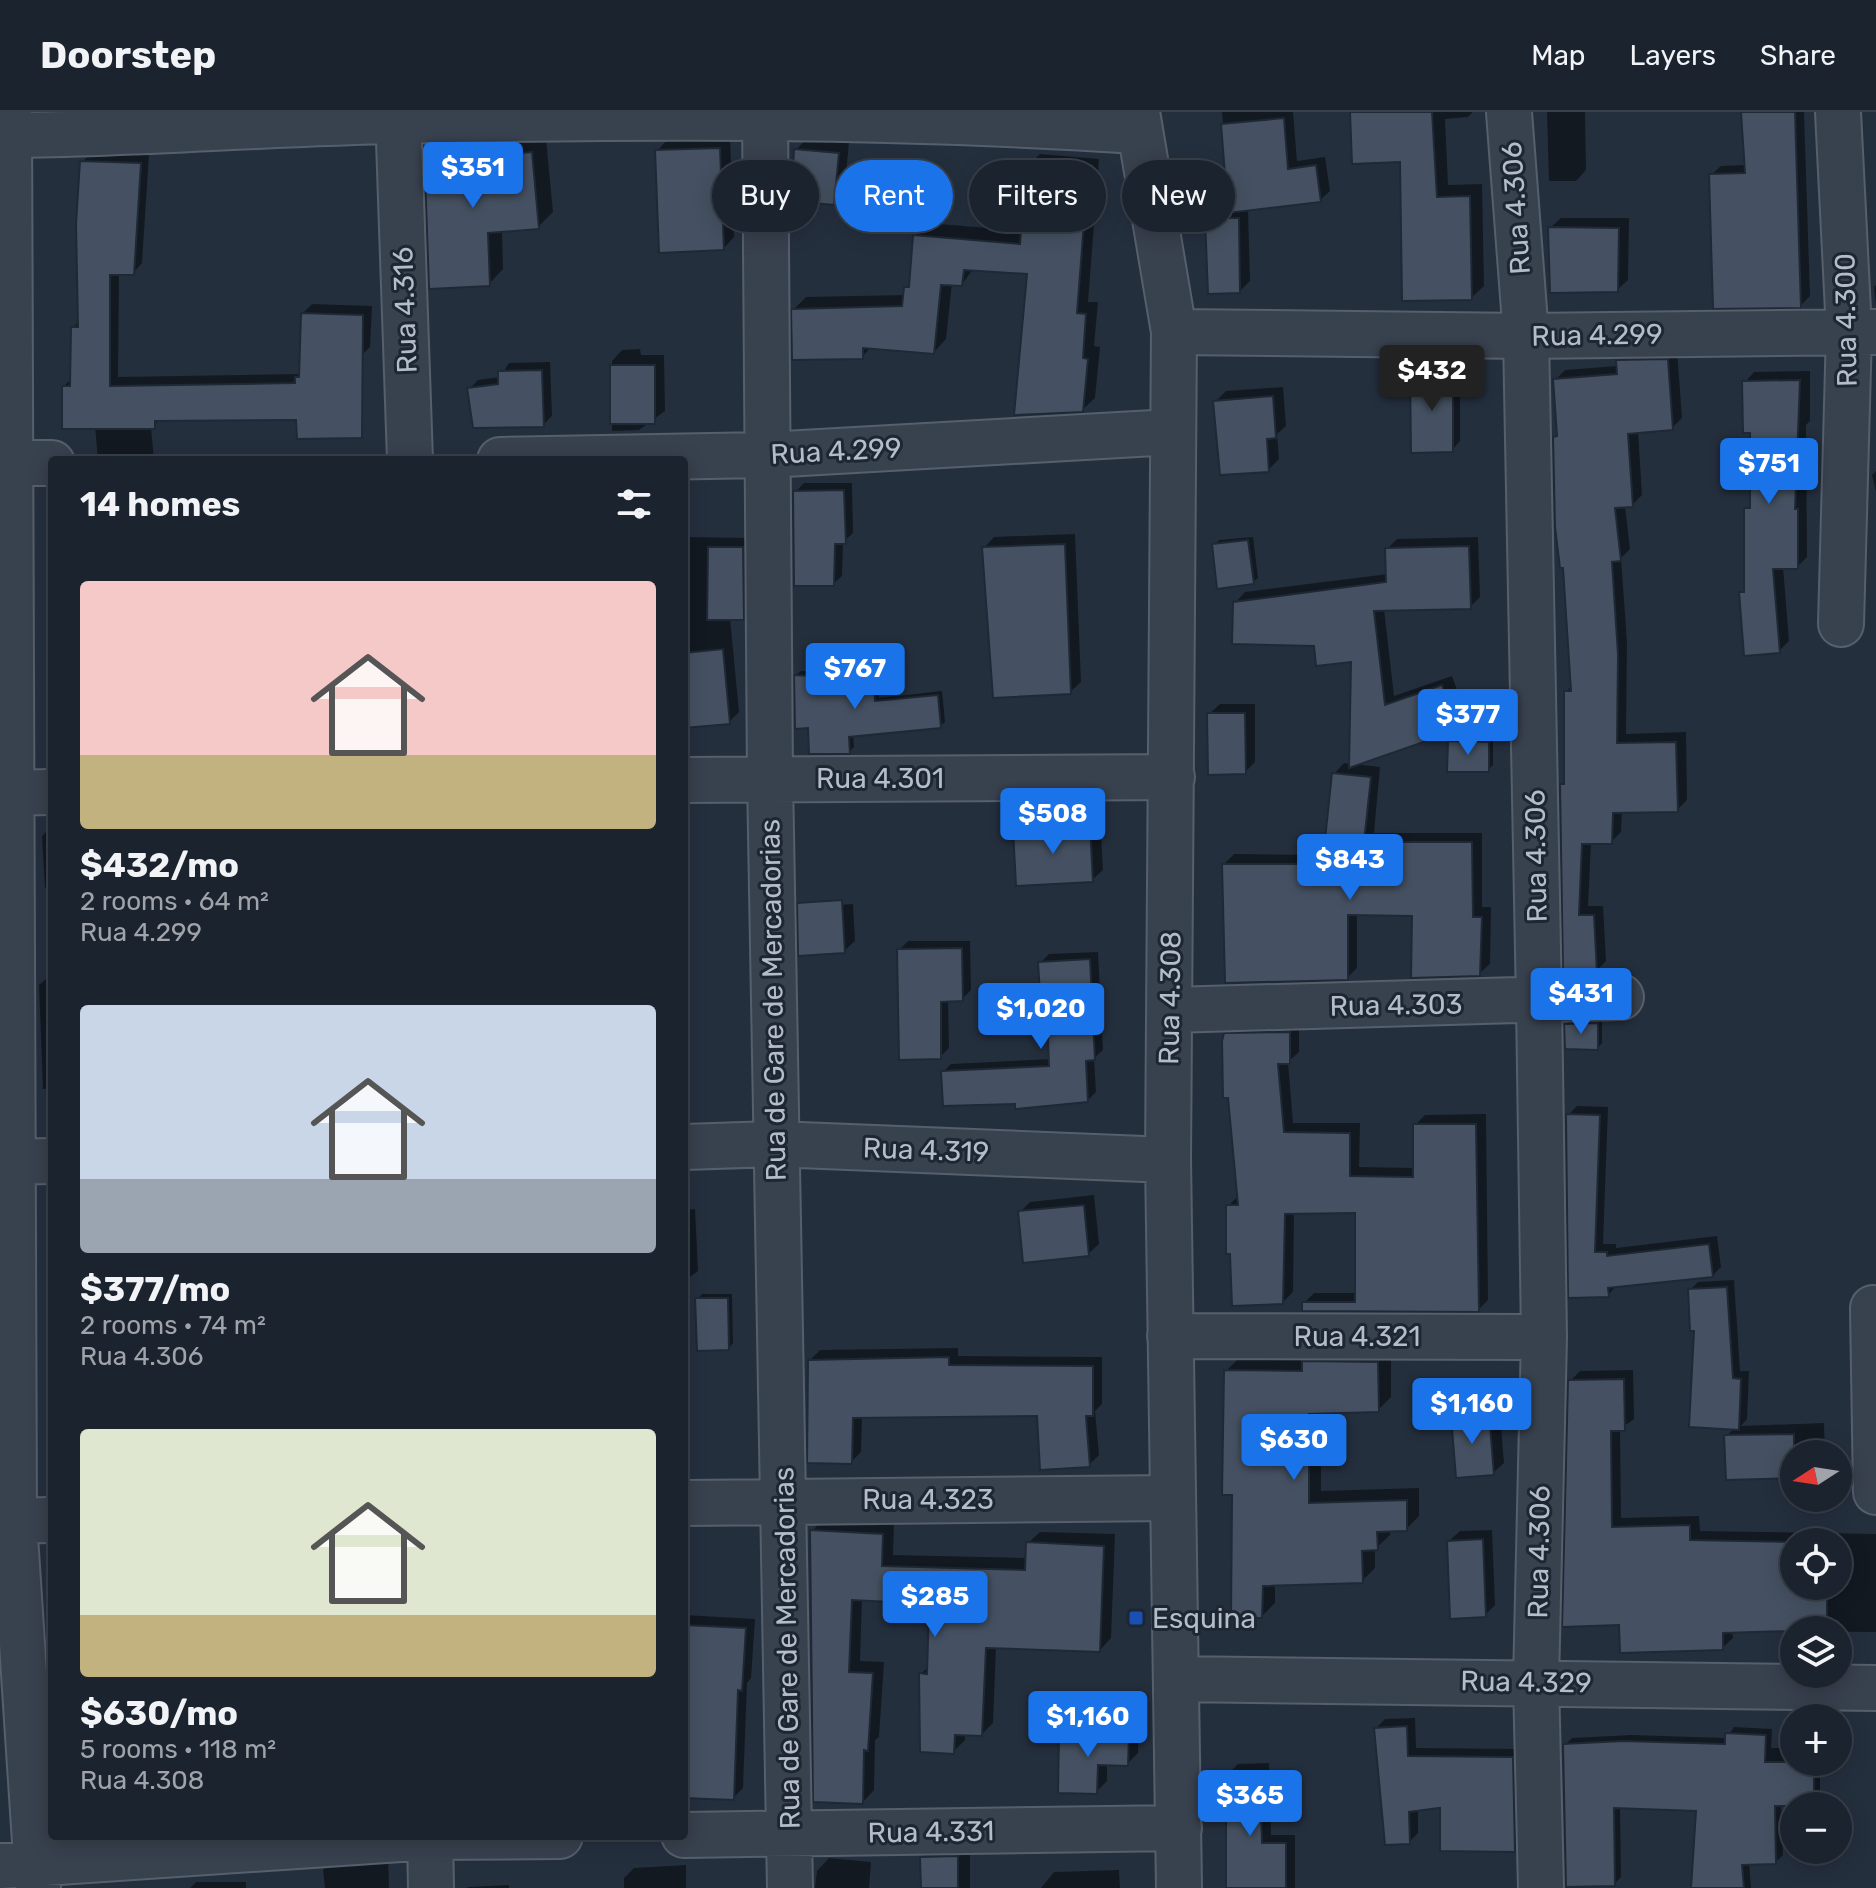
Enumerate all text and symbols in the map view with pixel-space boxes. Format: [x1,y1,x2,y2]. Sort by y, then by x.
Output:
text: Doorstep [40,32,216,78]
text: Map [1531,39,1586,72]
text: Layers [1630,39,1716,72]
text: Share [1760,39,1836,72]
street label: Rua 4.306 [1495,140,1537,276]
pin: $351 [426,142,520,210]
text: $351 [441,152,505,183]
chip: Buy [712,160,819,232]
chip: Rent [835,160,953,232]
chip: Filters [969,160,1106,232]
chip: New [1122,160,1235,232]
street label: Rua 4.316 [386,246,424,374]
street label: Rua 4.300 [1828,253,1864,387]
street label: Rua 4.299 [1531,317,1663,353]
pin: $432 [1385,345,1479,413]
text: $432 [1397,355,1467,386]
street label: Rua 4.299 [770,431,902,471]
pin: $751 [1722,438,1816,506]
text: $751 [1738,448,1800,479]
icon: filters [612,482,656,526]
text: 14 homes [80,484,240,525]
icon: home [296,633,440,777]
pin: $767 [808,643,902,711]
text: $767 [824,653,886,684]
pin: $377 [1421,689,1515,757]
text: $377 [1436,699,1500,730]
street label: Rua 4.301 [816,762,944,795]
pin: $508 [1006,788,1100,856]
street label: Rua 4.306 [1518,789,1554,923]
text: $508 [1018,798,1088,829]
street label: Rua de Gare de Mercadorias [753,819,793,1181]
pin: $843 [1303,834,1397,902]
text: $843 [1315,844,1385,875]
text: $432/mo [80,845,239,886]
text: 2 rooms · 64 m² [80,886,269,917]
text: Rua 4.299 [80,917,202,948]
street label: Rua 4.308 [1152,931,1188,1065]
pin: $431 [1534,968,1628,1036]
text: $431 [1549,978,1613,1009]
pin: $1,020 [976,983,1106,1051]
street label: Rua 4.303 [1329,987,1463,1023]
text: $1,020 [996,993,1086,1024]
icon: home [296,1057,440,1201]
street label: Rua 4.319 [862,1131,990,1169]
text: $377/mo [80,1269,230,1310]
text: 2 rooms · 74 m² [80,1310,266,1341]
street label: Rua 4.321 [1294,1320,1420,1353]
text: Rua 4.306 [80,1341,204,1372]
pin: $1,160 [1407,1378,1537,1446]
text: $1,160 [1430,1388,1514,1419]
pin: $630 [1247,1414,1341,1482]
text: $630 [1259,1424,1329,1455]
north arrow [1780,1440,1852,1512]
map controls [1780,1440,1852,1864]
street label: Rua de Gare de Mercadorias [767,1467,807,1829]
icon: home [296,1481,440,1625]
street label: Rua 4.323 [862,1483,994,1516]
street label: Rua 4.306 [1521,1485,1557,1619]
button: locate [1780,1528,1852,1600]
pin: $285 [888,1571,982,1639]
text: $285 [901,1581,969,1612]
place label: Esquina [1152,1602,1256,1635]
marker: Esquina [1127,1609,1145,1627]
button: layers [1780,1616,1852,1688]
street label: Rua 4.329 [1460,1664,1592,1700]
pin: $1,160 [1023,1691,1153,1759]
text: $630/mo [80,1693,238,1734]
text: $1,160 [1046,1701,1130,1732]
button: + [1780,1704,1852,1776]
text: 5 rooms · 118 m² [80,1734,276,1765]
text: Rua 4.308 [80,1765,204,1796]
pin: $365 [1203,1770,1297,1838]
text: $365 [1216,1780,1284,1811]
button: − [1780,1792,1852,1864]
street label: Rua 4.331 [867,1814,995,1850]

